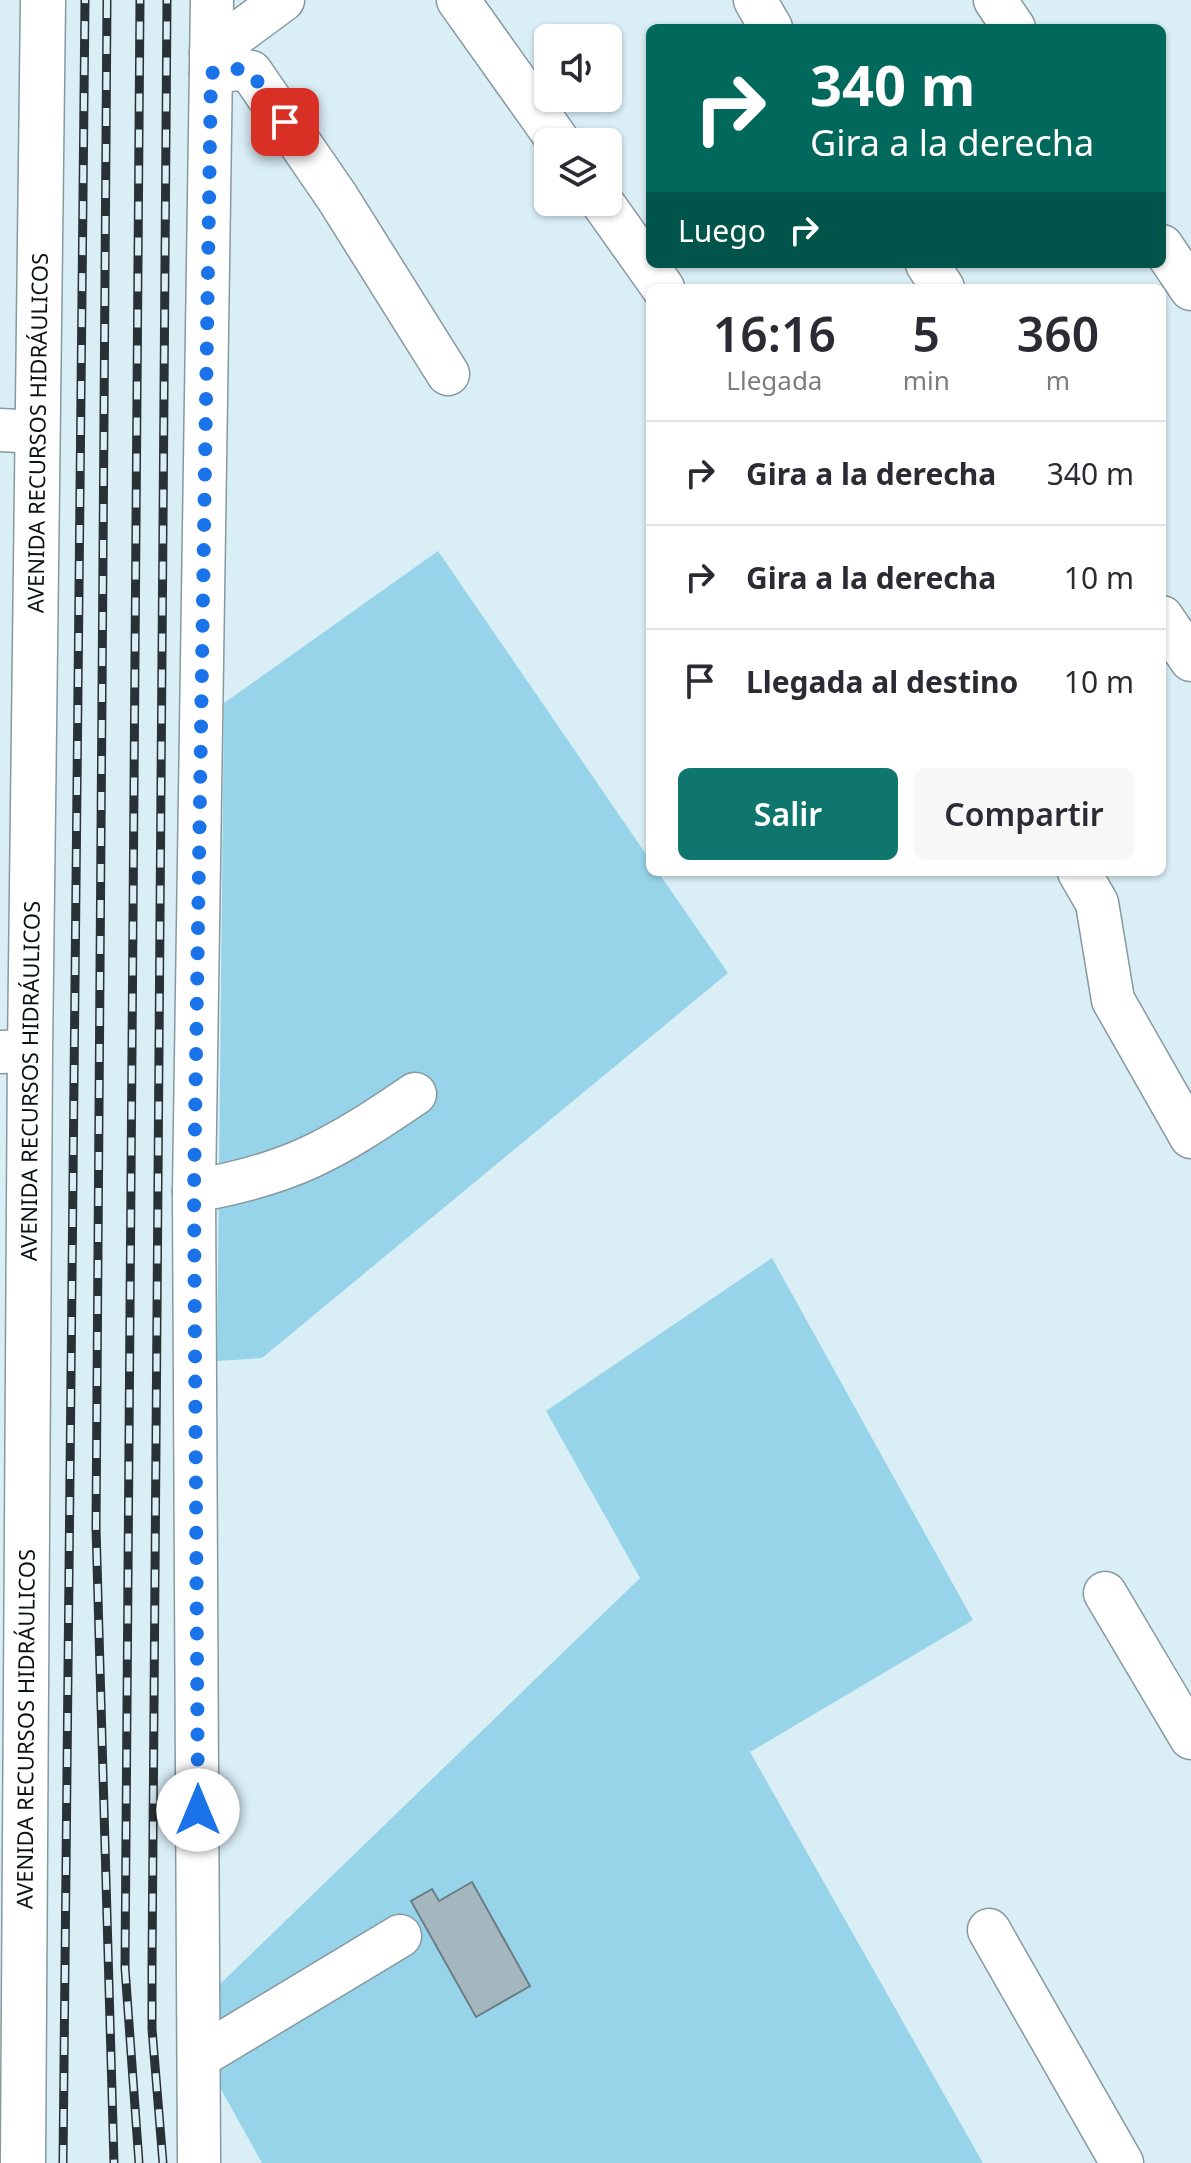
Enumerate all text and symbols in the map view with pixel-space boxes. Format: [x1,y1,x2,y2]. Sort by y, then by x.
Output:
map controls [534,24,622,216]
button: sound [534,24,622,112]
text: 340 m [810,46,975,122]
icon: right [678,56,782,160]
pin [251,88,319,156]
icon: arrive [263,100,307,144]
text: Gira a la derecha [810,118,1094,167]
button: layers [534,128,622,216]
icon: right [782,208,826,252]
text: Luego [678,210,766,251]
street label: AVENIDA RECURSOS HIDRÁULICOS [19,253,54,613]
text: 16:16 [713,301,836,366]
text: 5 [913,301,940,366]
text: 360 [1017,301,1099,366]
text: Llegada [726,362,822,398]
text: min [903,362,950,398]
text: m [1046,362,1070,398]
icon: right [678,451,722,495]
text: Gira a la derecha [746,453,996,494]
text: 340 m [1047,453,1134,494]
icon: right [678,555,722,599]
text: Gira a la derecha [746,557,996,598]
text: 10 m [1064,557,1134,598]
icon: arrive [678,659,722,703]
text: Llegada al destino [746,661,1018,702]
text: 10 m [1064,661,1134,702]
button: Salir [678,768,898,860]
button: Compartir [914,768,1134,860]
street label: AVENIDA RECURSOS HIDRÁULICOS [13,901,46,1261]
street label: AVENIDA RECURSOS HIDRÁULICOS [9,1549,41,1909]
position arrow [156,1768,240,1852]

